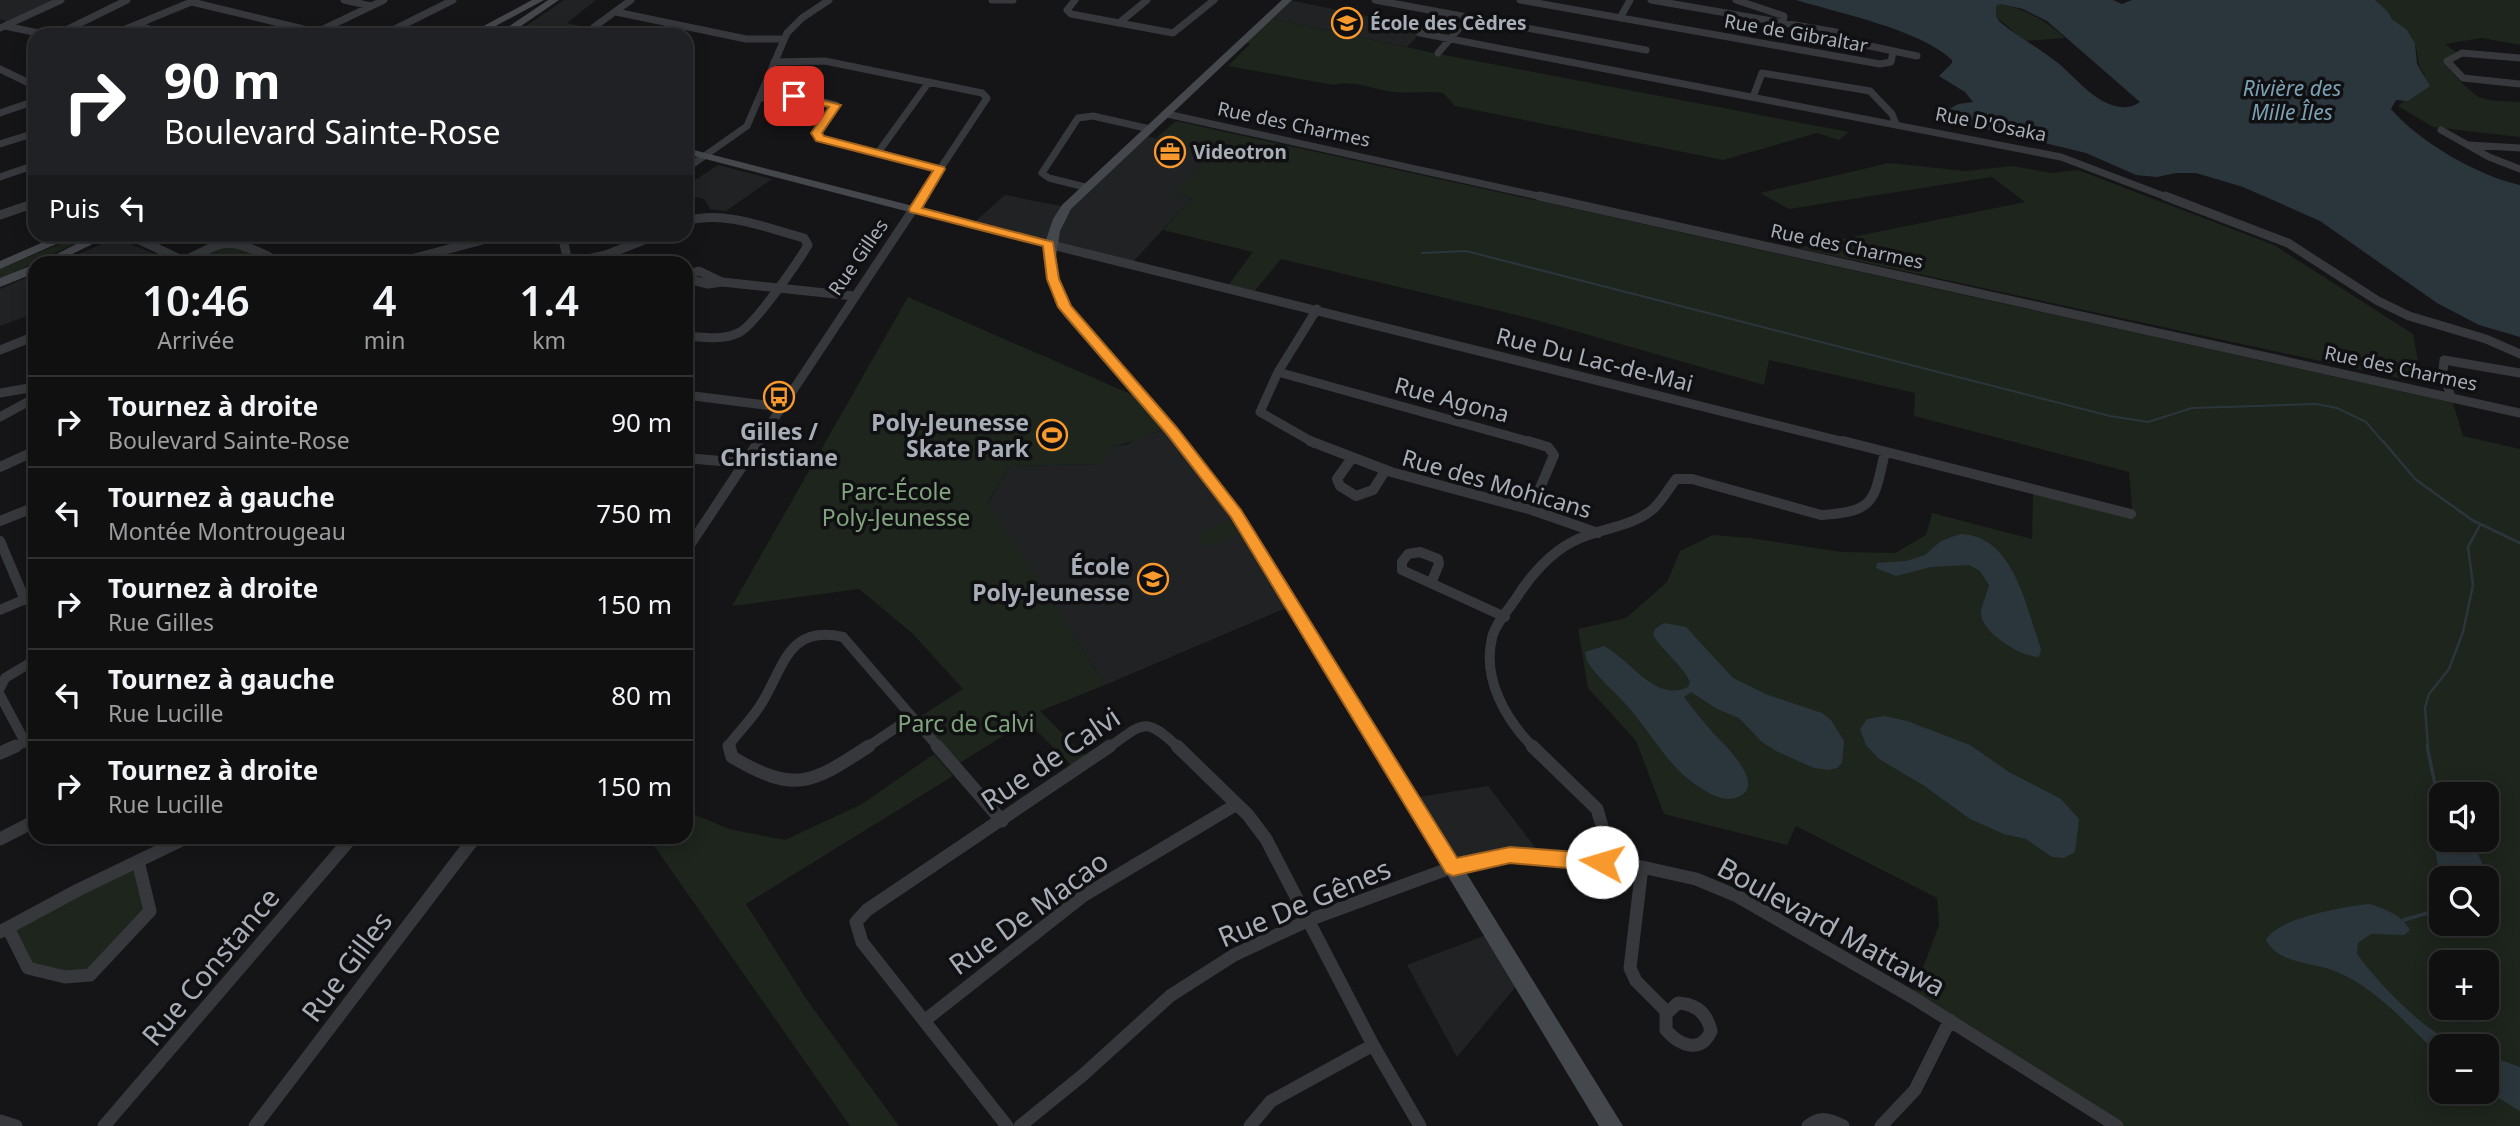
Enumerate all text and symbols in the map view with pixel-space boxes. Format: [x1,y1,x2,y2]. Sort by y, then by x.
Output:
school or university icon: École des Cèdres [1330,6,1364,40]
street label: Rue de Gibraltar [1722,8,1870,58]
place label: École des Cèdres [1370,10,1527,36]
text: 90 m [164,47,281,113]
icon: right [49,56,140,147]
pin [764,66,824,126]
water label: Rivière des Mille Îles [2243,74,2341,126]
icon: arrive [775,77,813,115]
street label: Rue des Charmes [1215,95,1373,153]
street label: Rue D'Osaka [1933,100,2049,148]
text: Boulevard Sainte-Rose [164,110,500,153]
office icon: Videotron [1153,135,1187,169]
place label: Videotron [1193,139,1287,165]
icon: left [114,189,152,227]
text: Puis [49,190,100,226]
street label: Rue Gilles [822,214,894,300]
street label: Rue des Charmes [1768,217,1926,275]
text: 10:46 [142,271,250,328]
text: 4 [373,271,397,328]
text: 1.4 [519,271,579,328]
street label: Rue Du Lac-de-Mai [1493,319,1697,399]
text: Arrivée [157,324,234,356]
text: min [364,324,405,356]
text: km [532,324,566,356]
street label: Rue des Charmes [2322,339,2480,397]
street label: Rue Agona [1391,368,1513,430]
bus stop icon: Gilles / Christiane [762,380,796,414]
text: Tournez à droite [108,388,318,424]
icon: right [49,403,87,441]
text: 90 m [611,404,672,440]
place label: Poly-Jeunesse Skate Park [871,406,1030,464]
place label: Gilles / Christiane [720,415,838,473]
sports icon: Poly-Jeunesse Skate Park [1035,418,1069,452]
text: Boulevard Sainte-Rose [108,424,350,456]
street label: Rue des Mohicans [1399,441,1595,525]
park label: Parc-École Poly-Jeunesse [822,475,970,533]
text: Tournez à gauche [108,479,335,515]
icon: left [49,494,87,532]
text: 750 m [596,495,672,531]
text: Montée Montrougeau [108,515,346,547]
place label: École Poly-Jeunesse [972,550,1130,608]
school or university icon: École Poly-Jeunesse [1136,562,1170,596]
text: Tournez à droite [108,570,318,606]
icon: right [49,585,87,623]
text: 150 m [596,586,672,622]
text: Rue Gilles [108,606,214,638]
text: Tournez à gauche [108,661,335,697]
icon: left [49,676,87,714]
text: 80 m [611,677,672,713]
text: Rue Lucille [108,697,224,729]
street label: Rue de Calvi [973,697,1127,819]
park label: Parc de Calvi [898,707,1034,739]
text: Tournez à droite [108,752,318,788]
icon: right [49,767,87,805]
text: 150 m [596,768,672,804]
map controls [2429,782,2499,1104]
button: sound [2429,782,2499,852]
text: Rue Lucille [108,788,224,820]
position arrow [1565,825,1639,899]
street label: Rue De Macao [941,841,1115,983]
street label: Boulevard Mattawa [1711,848,1953,1004]
street label: Rue De Gênes [1212,849,1396,955]
button: search [2429,866,2499,936]
street label: Rue Constance [133,879,287,1053]
street label: Rue Gilles [292,903,400,1029]
button: + [2429,950,2499,1020]
button: − [2429,1034,2499,1104]

